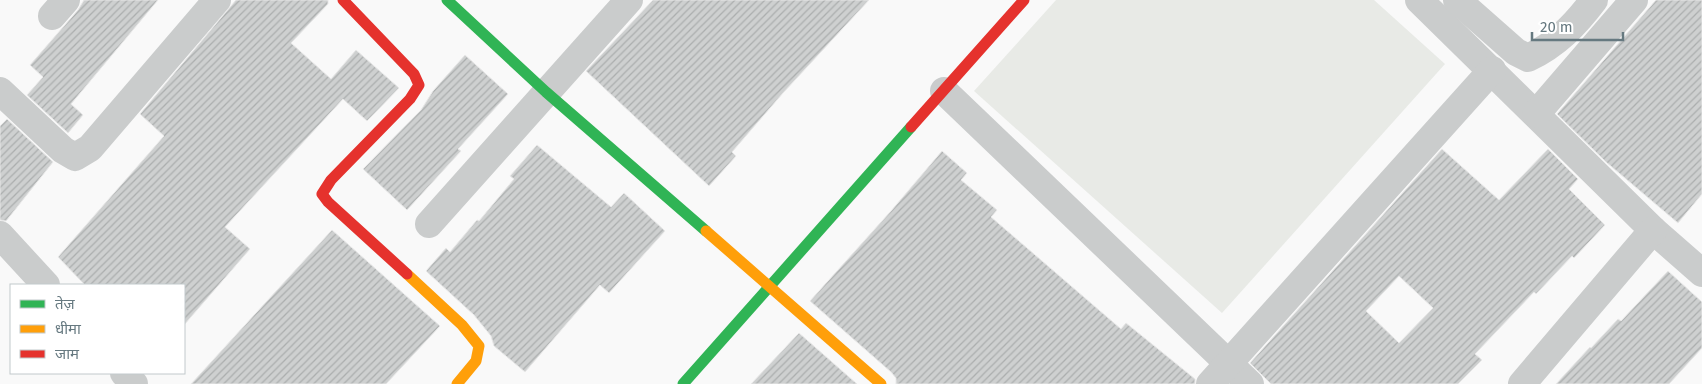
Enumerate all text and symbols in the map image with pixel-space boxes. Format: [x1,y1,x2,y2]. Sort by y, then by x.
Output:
scale bar [1532,10,1623,42]
text: 20 m [1540,18,1573,36]
legend [10,284,185,374]
text: तेज़ [55,295,76,313]
text: धीमा [55,320,82,338]
text: जाम [55,345,80,363]

